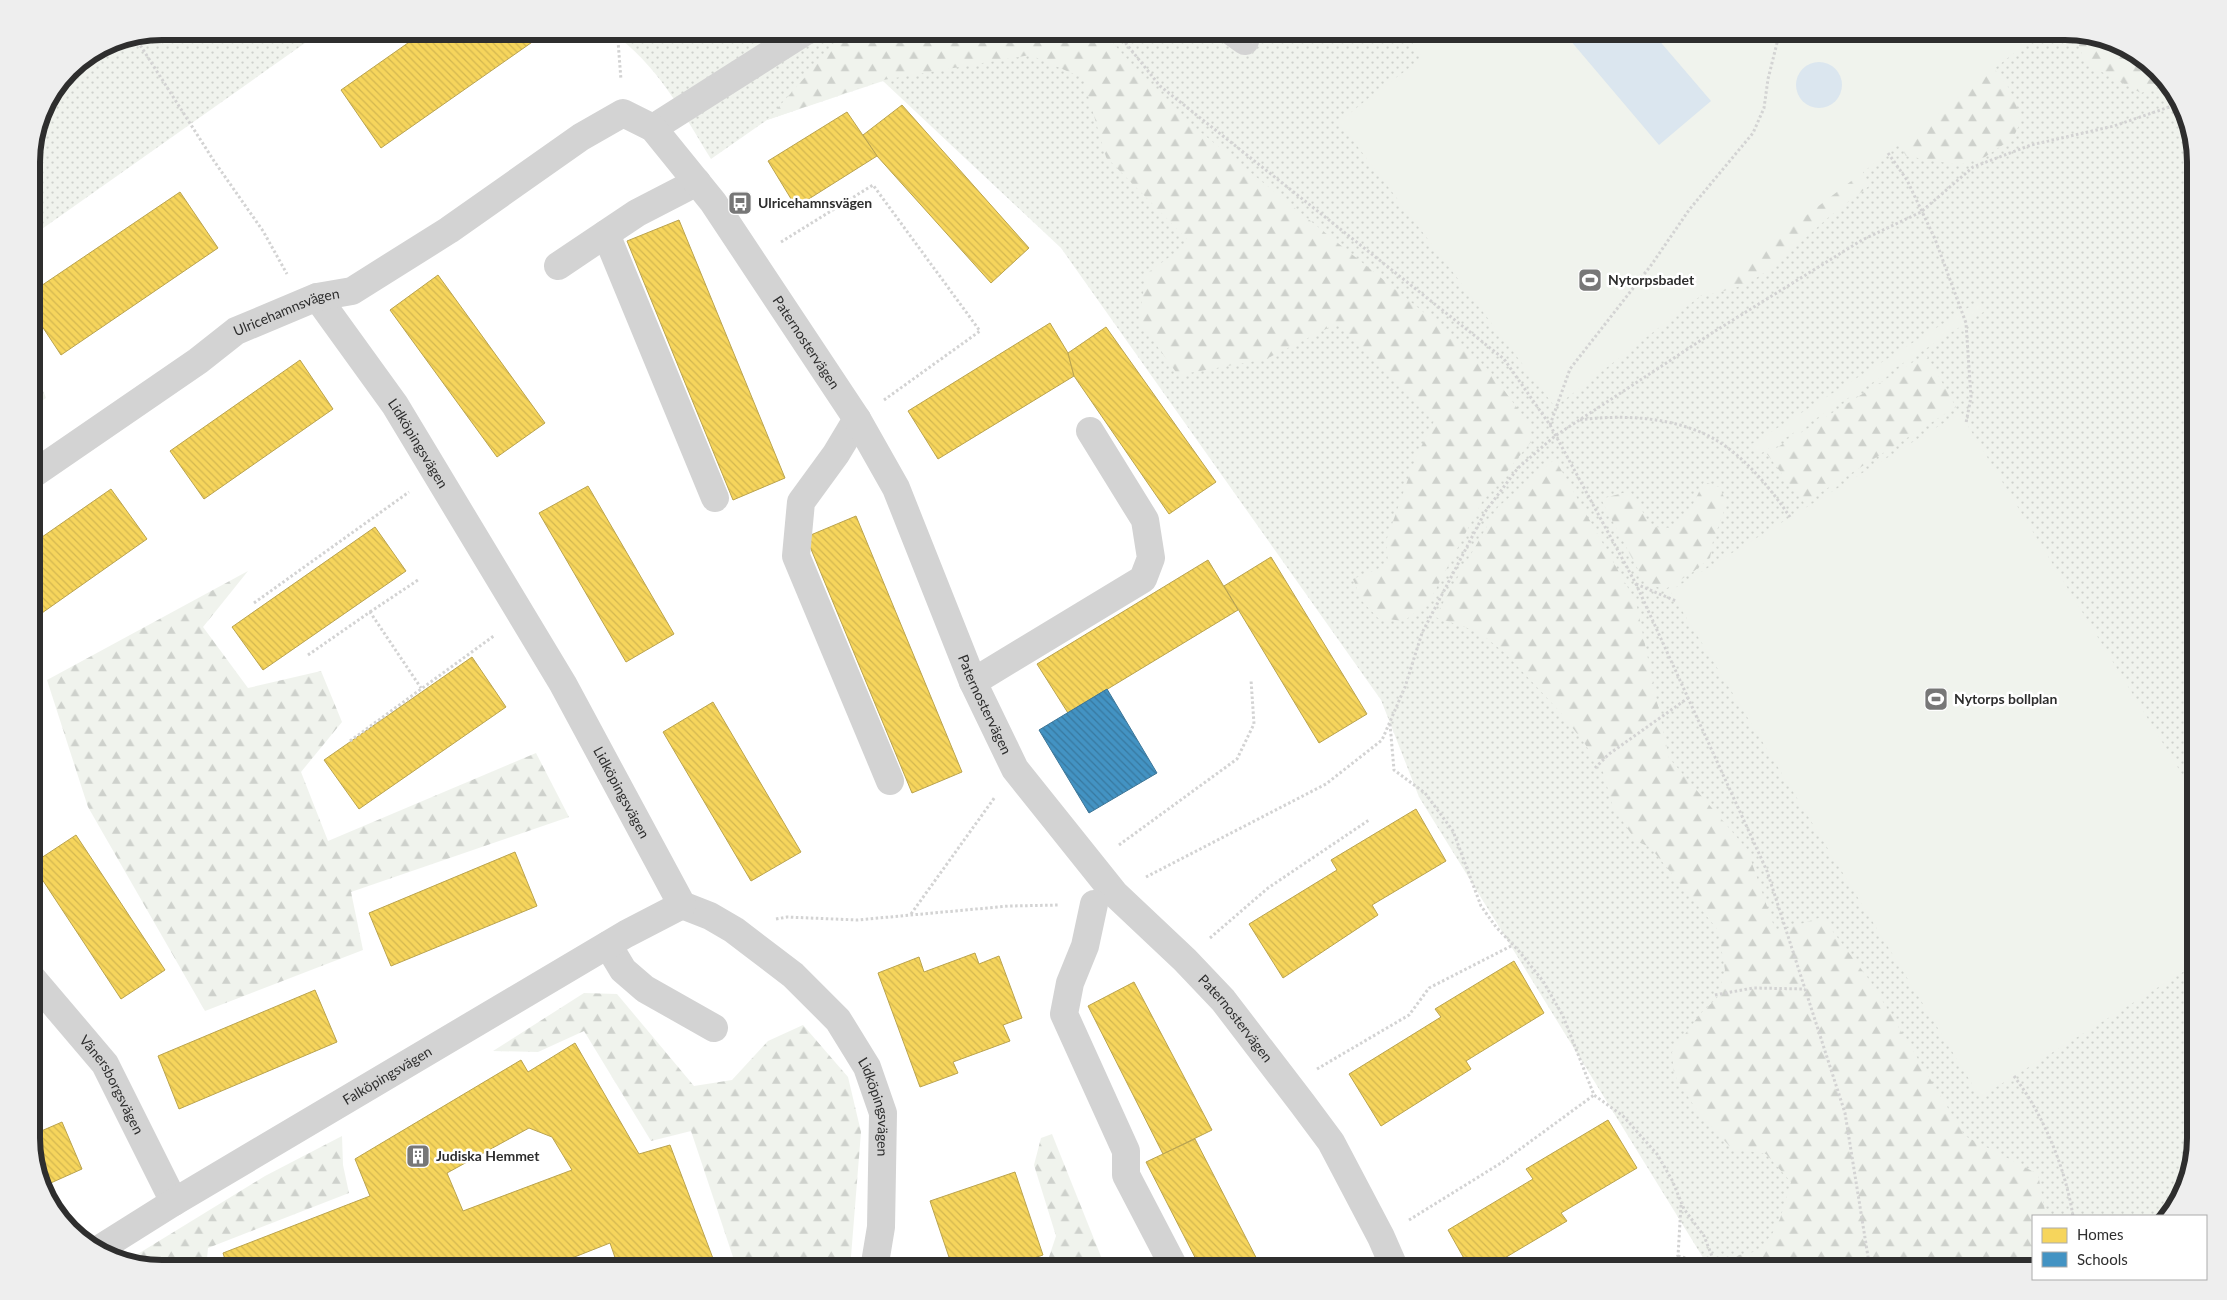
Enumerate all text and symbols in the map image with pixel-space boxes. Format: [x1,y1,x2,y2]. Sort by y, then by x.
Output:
bus stop icon: Ulricehamnsvägen [727,190,753,216]
place label: Ulricehamnsvägen [758,194,872,211]
sports icon: Nytorpsbadet [1577,267,1603,293]
place label: Nytorpsbadet [1608,271,1695,288]
street label: Ulricehamnsvägen [231,284,341,339]
street label: Paternostervägen [770,292,844,392]
street label: Lidköpingsvägen [385,395,452,491]
street label: Paternostervägen [955,652,1016,757]
sports icon: Nytorps bollplan [1923,686,1949,712]
place label: Nytorps bollplan [1954,690,2057,707]
street label: Lidköpingsvägen [590,743,653,841]
street label: Paternostervägen [1195,971,1277,1065]
street label: Vänersborgsvägen [76,1032,148,1137]
street label: Falköpingsvägen [339,1042,435,1108]
street label: Lidköpingsvägen [855,1054,892,1157]
building icon: Judiska Hemmet [405,1143,431,1169]
place label: Judiska Hemmet [436,1147,540,1164]
legend [2032,1215,2207,1280]
text: Homes [2077,1225,2123,1243]
text: Schools [2077,1250,2128,1268]

